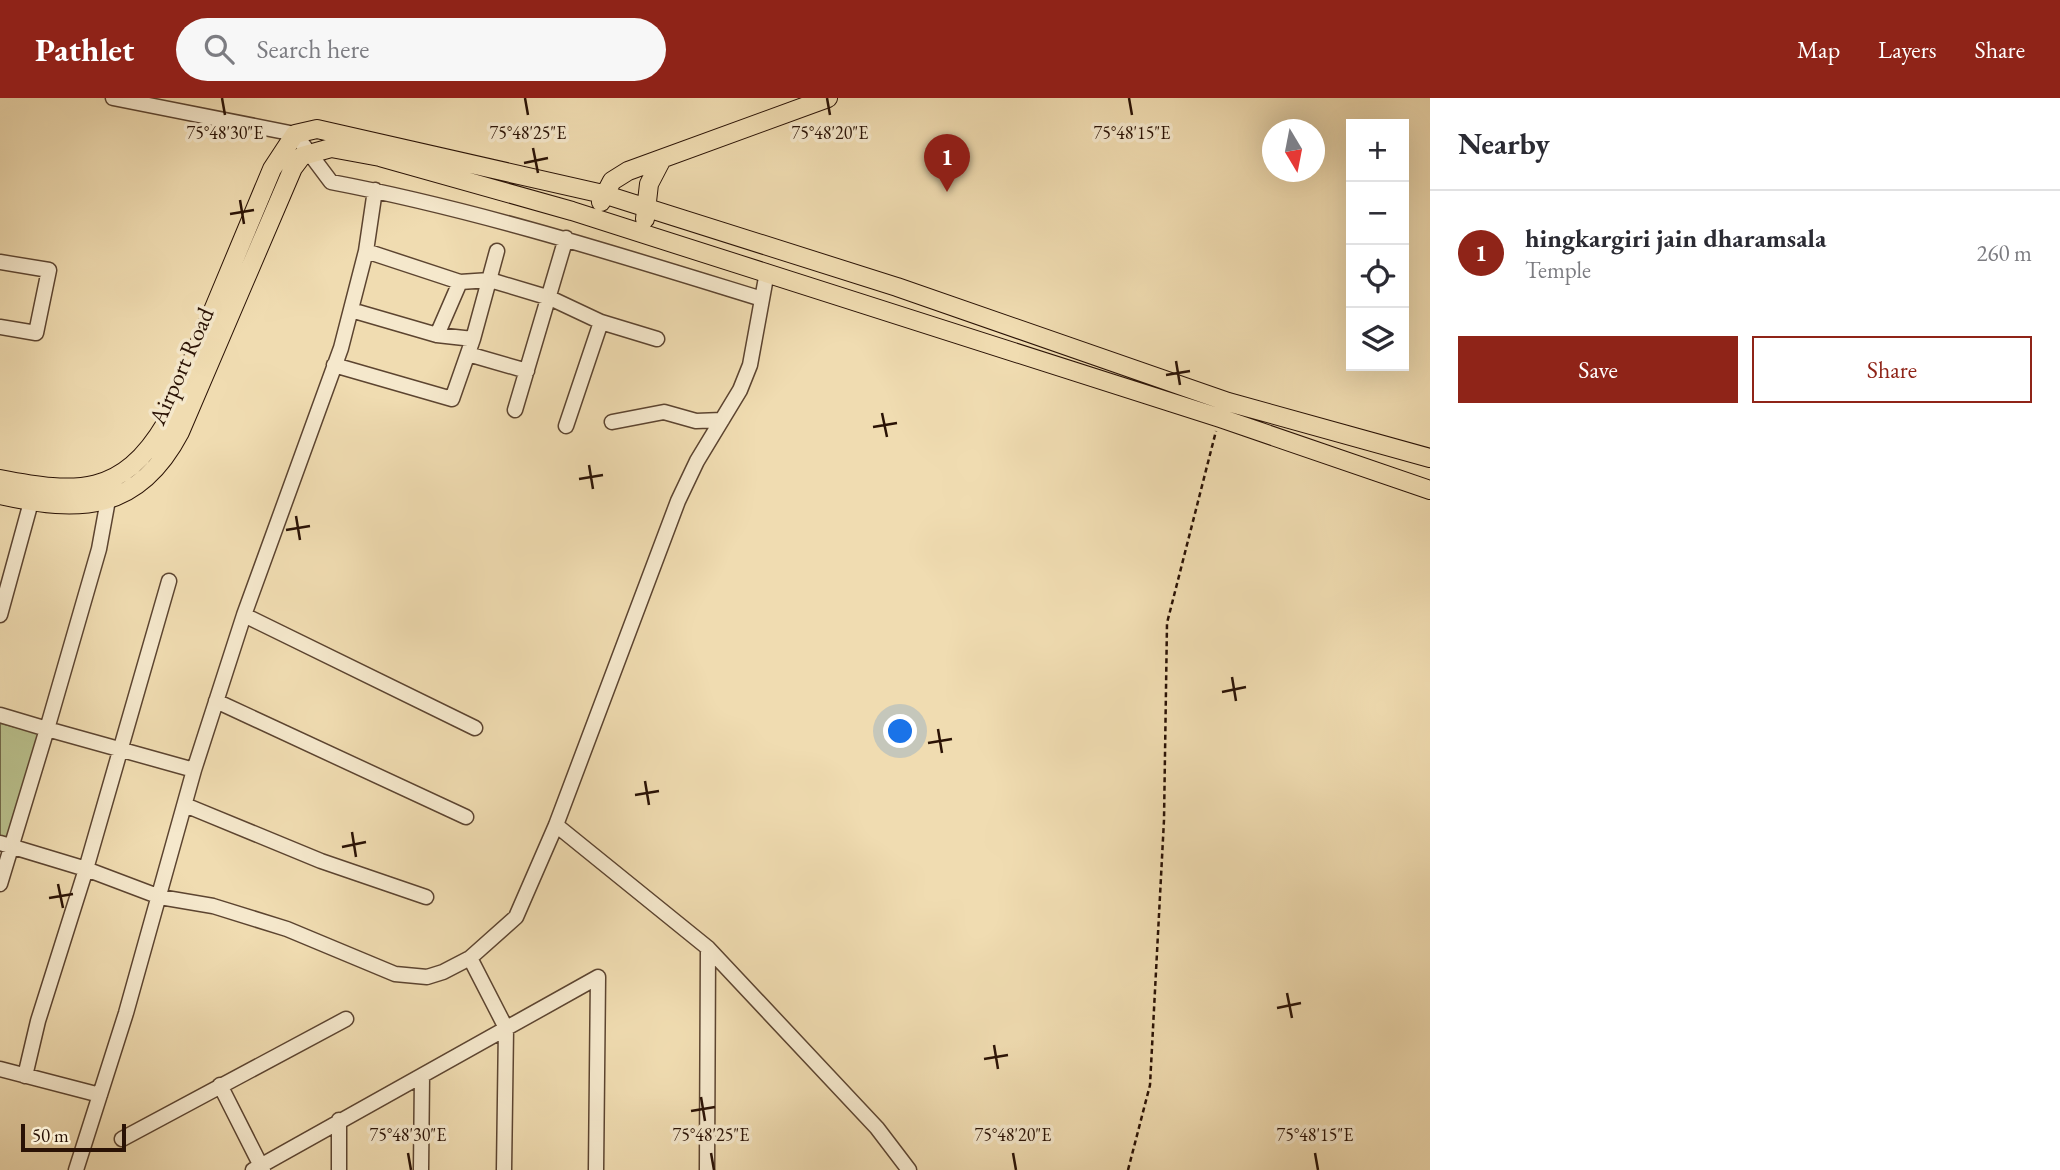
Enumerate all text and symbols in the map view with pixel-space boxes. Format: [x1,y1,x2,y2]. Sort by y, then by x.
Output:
search box [176,18,666,81]
text: Pathlet [35,28,134,71]
icon: search [200,30,238,68]
text: Search here [256,32,369,66]
text: Map [1797,34,1840,65]
text: Layers [1878,34,1937,65]
text: Share [1975,34,2025,65]
north arrow [1262,119,1325,182]
map controls [1346,119,1409,371]
button: + [1346,119,1409,182]
text: 75°48'30"E [187,121,263,144]
text: 75°48'25"E [490,121,566,144]
text: 75°48'20"E [792,121,868,144]
text: 75°48'15"E [1094,121,1170,144]
text: Nearby [1458,124,1550,163]
pin: 1 [924,134,970,192]
button: − [1346,182,1409,245]
text: hingkargiri jain dharamsala [1525,221,1826,255]
text: 1 [1475,238,1487,268]
text: 260 m [1976,238,2032,268]
button: locate [1346,245,1409,308]
text: Temple [1525,255,1591,285]
street label: Airport Road [141,302,221,431]
button: layers [1346,308,1409,371]
button: Save [1458,336,1738,403]
button: Share [1752,336,2032,403]
your location [883,714,917,748]
scale bar [21,1121,126,1153]
text: 50 m [32,1123,69,1148]
text: 75°48'30"E [370,1123,446,1146]
text: 75°48'25"E [673,1123,749,1146]
text: 75°48'20"E [975,1123,1051,1146]
text: 75°48'15"E [1277,1123,1353,1146]

